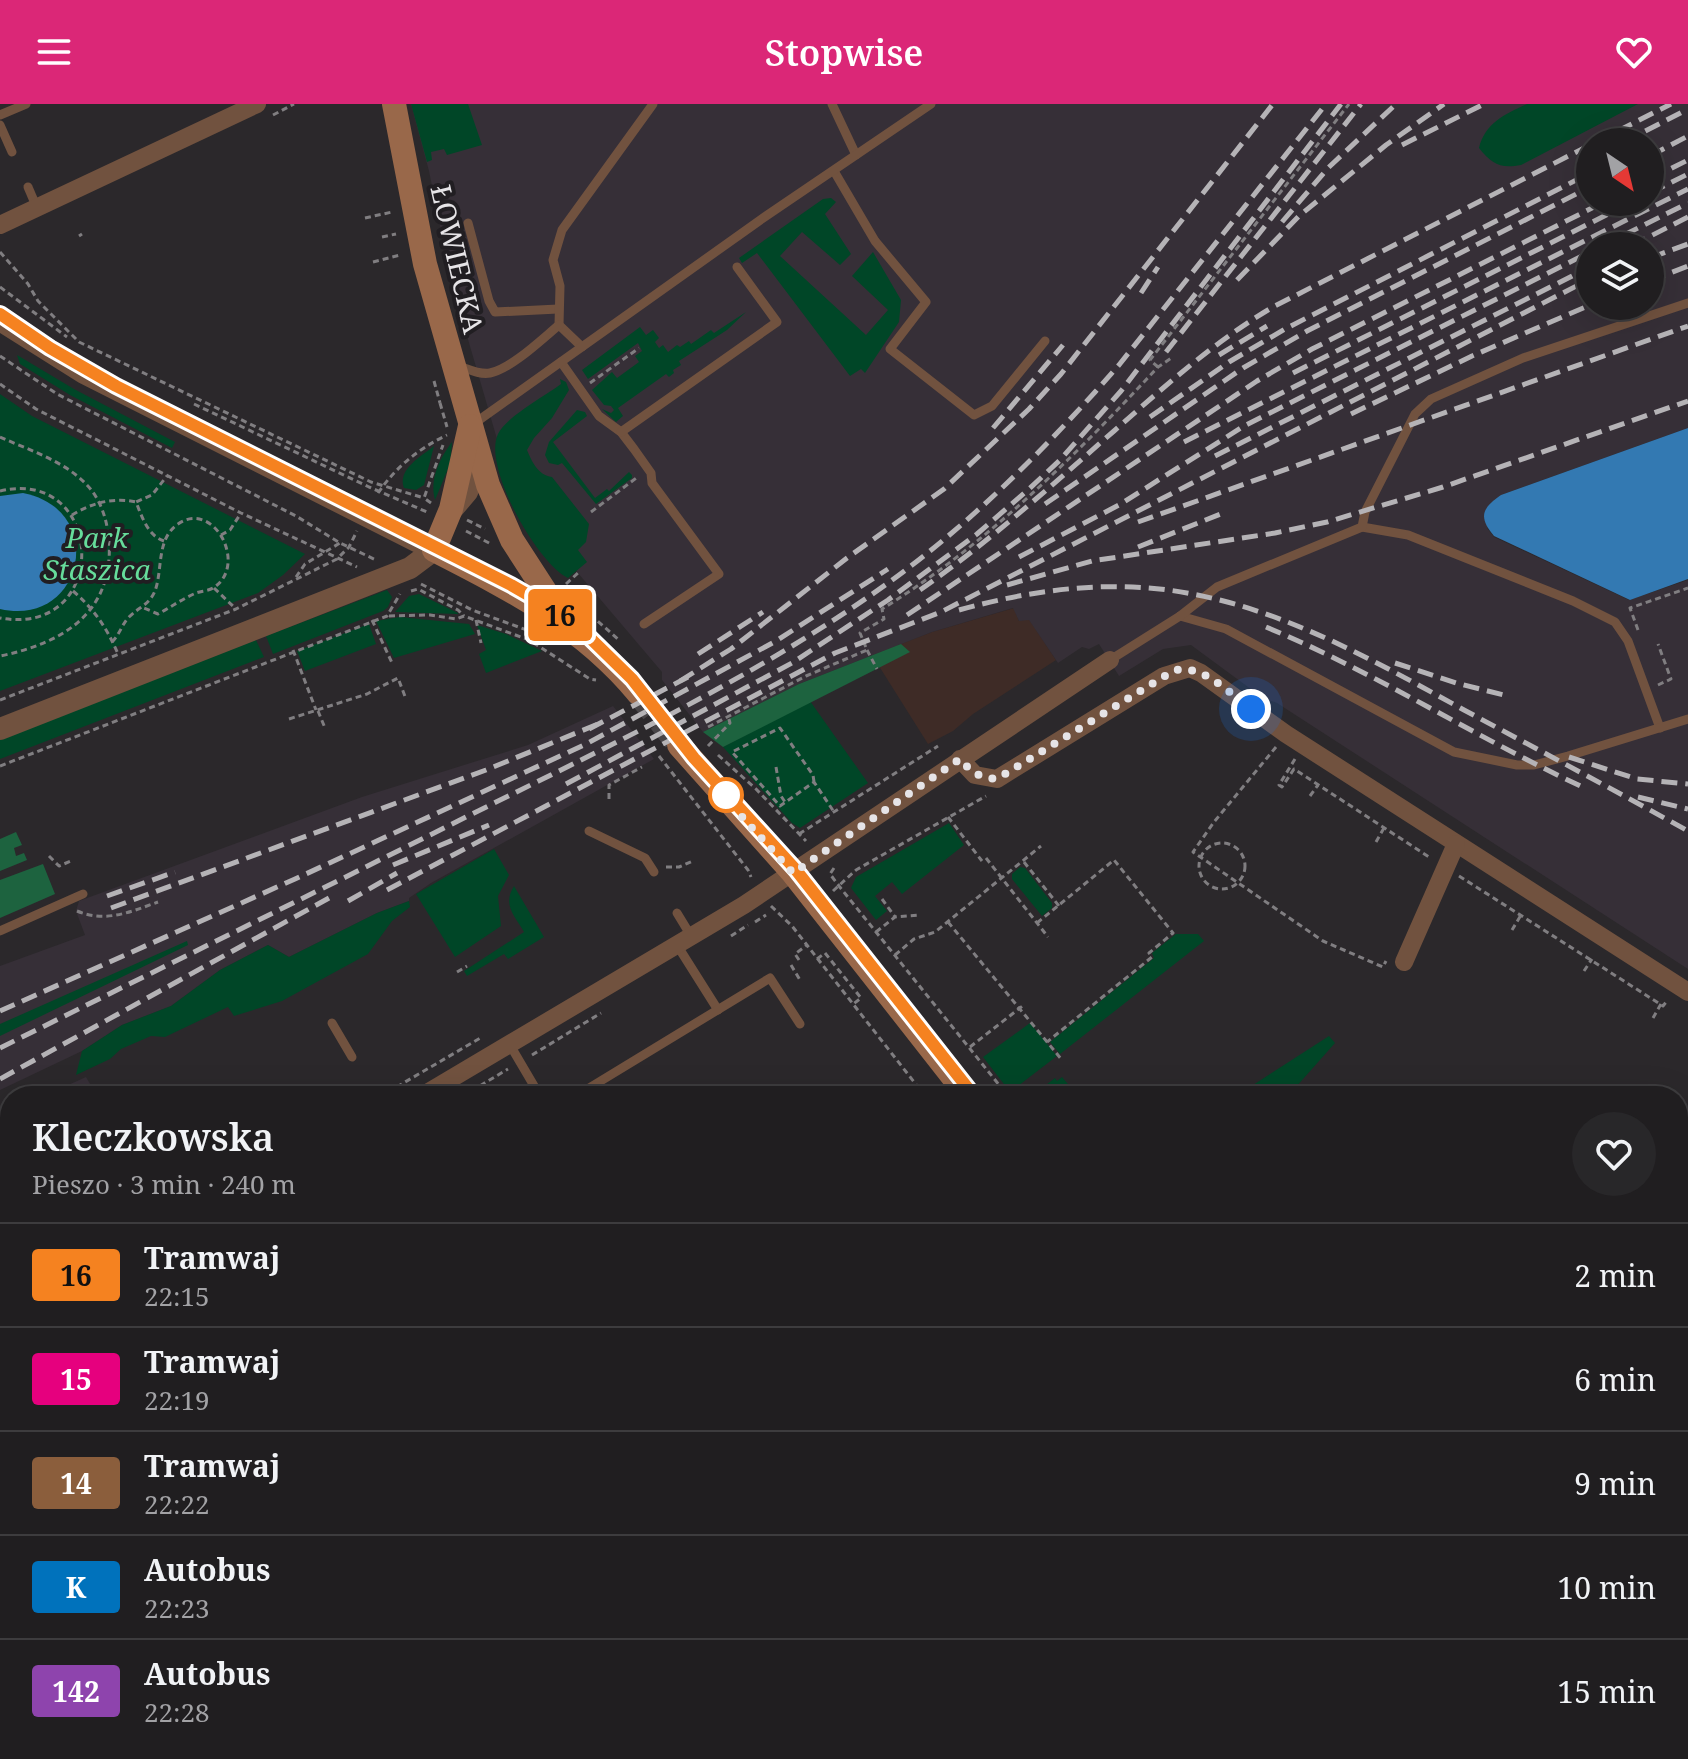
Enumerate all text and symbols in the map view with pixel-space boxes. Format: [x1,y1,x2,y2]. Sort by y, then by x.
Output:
text: Stopwise [765,28,923,77]
icon: menu [32,30,76,74]
icon: heart [1612,30,1656,74]
north arrow [1576,128,1664,216]
map controls [1576,128,1664,320]
street label: ŁOWIECKA [422,181,494,337]
button: layers [1576,232,1664,320]
park label: Park Staszica [43,518,151,588]
line badge: 16 [524,589,596,641]
text: 16 [544,596,576,634]
your location [1231,689,1271,729]
unlabelled marker [709,778,743,812]
text: Kleczkowska [32,1110,274,1162]
button: heart [1572,1112,1656,1196]
text: Pieszo · 3 min · 240 m [32,1166,296,1202]
text: Tramwaj [144,1237,280,1278]
text: 2 min [1574,1255,1656,1296]
text: 16 [60,1256,92,1294]
text: 22:15 [144,1278,210,1314]
text: Tramwaj [144,1341,280,1382]
text: 6 min [1574,1359,1656,1400]
text: 15 [60,1360,92,1398]
text: 22:19 [144,1382,210,1418]
text: Tramwaj [144,1445,280,1486]
text: 9 min [1574,1463,1656,1504]
text: 14 [60,1464,92,1502]
text: 22:22 [144,1486,210,1522]
text: Autobus [144,1549,270,1590]
text: 10 min [1557,1567,1656,1608]
text: K [66,1568,86,1606]
text: 22:23 [144,1590,210,1626]
text: Autobus [144,1653,270,1694]
text: 15 min [1557,1671,1656,1712]
text: 142 [52,1672,100,1710]
text: 22:28 [144,1694,210,1730]

